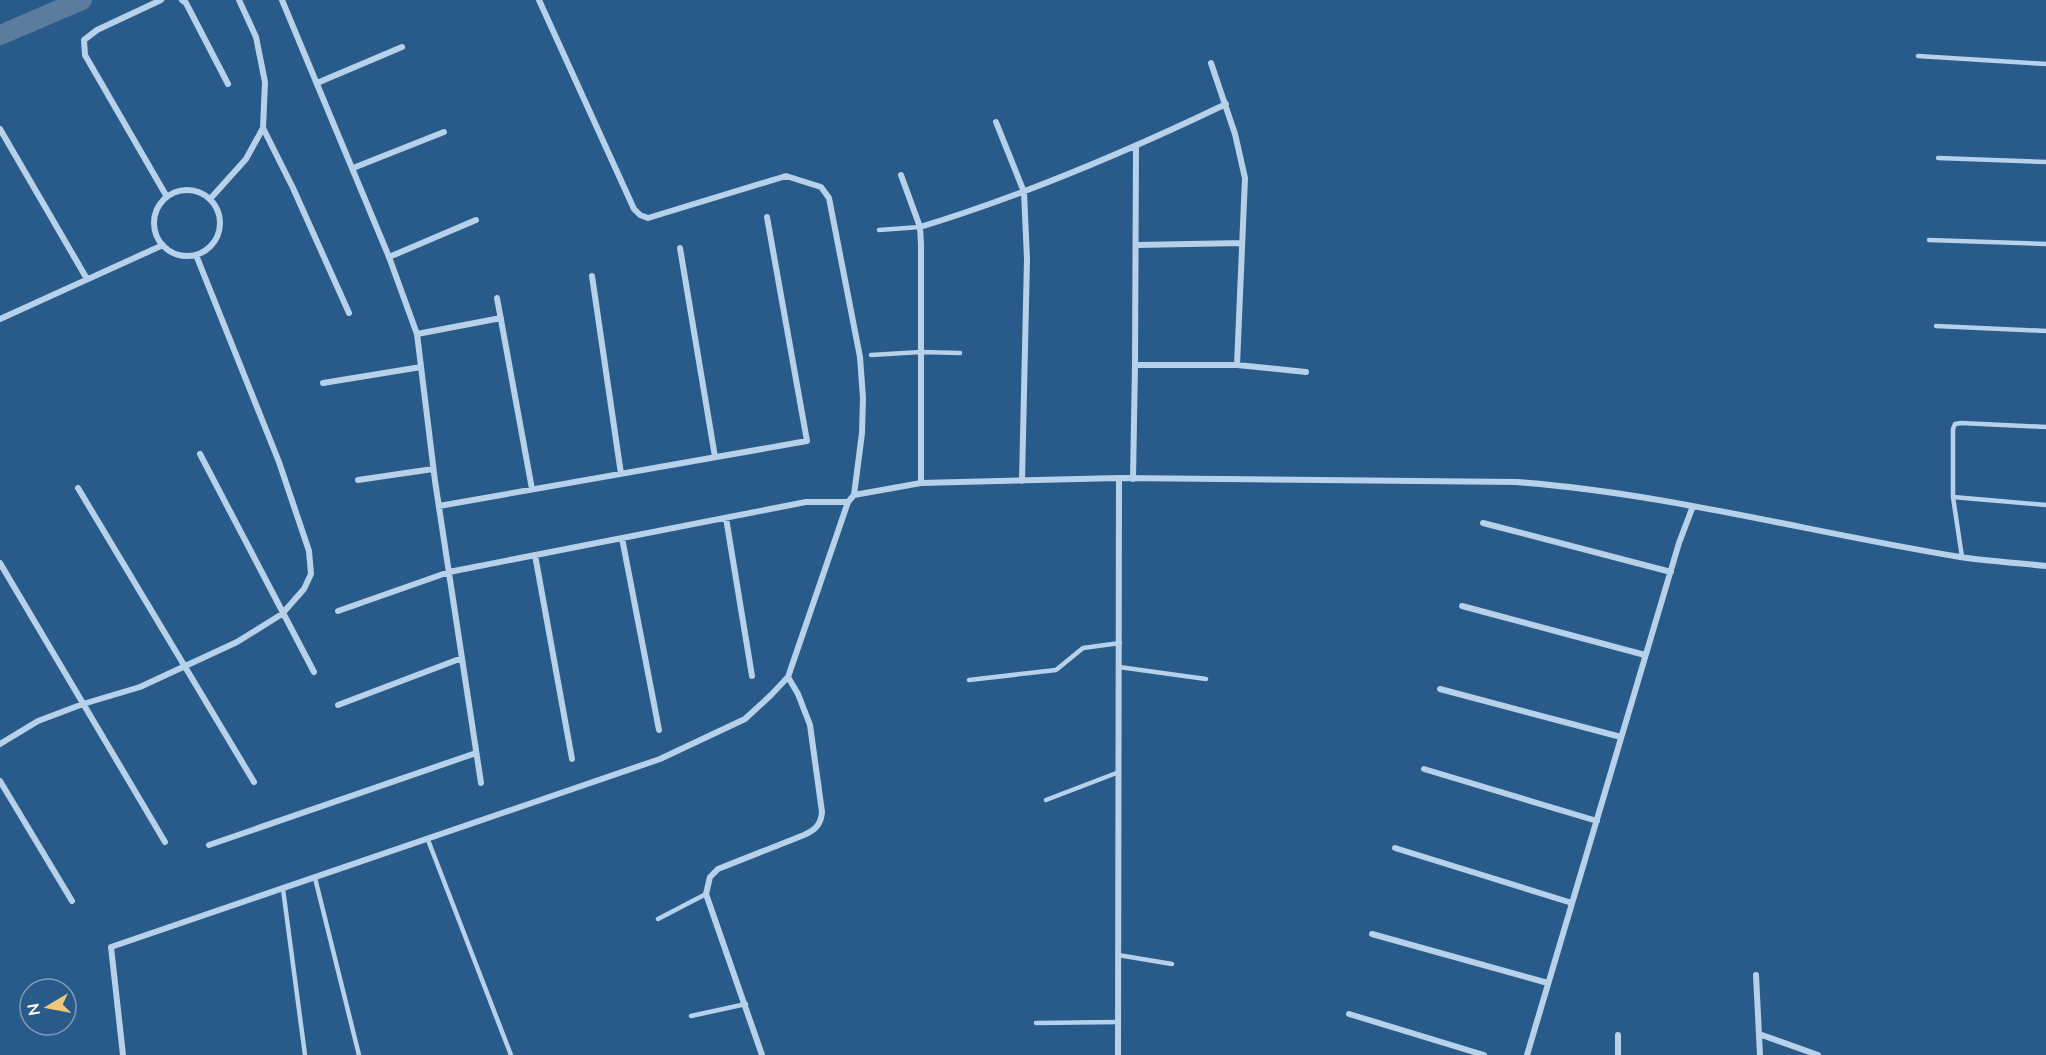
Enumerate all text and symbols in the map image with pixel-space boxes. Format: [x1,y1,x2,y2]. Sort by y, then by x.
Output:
north arrow [18,977,78,1037]
text: N [22,1002,44,1017]

